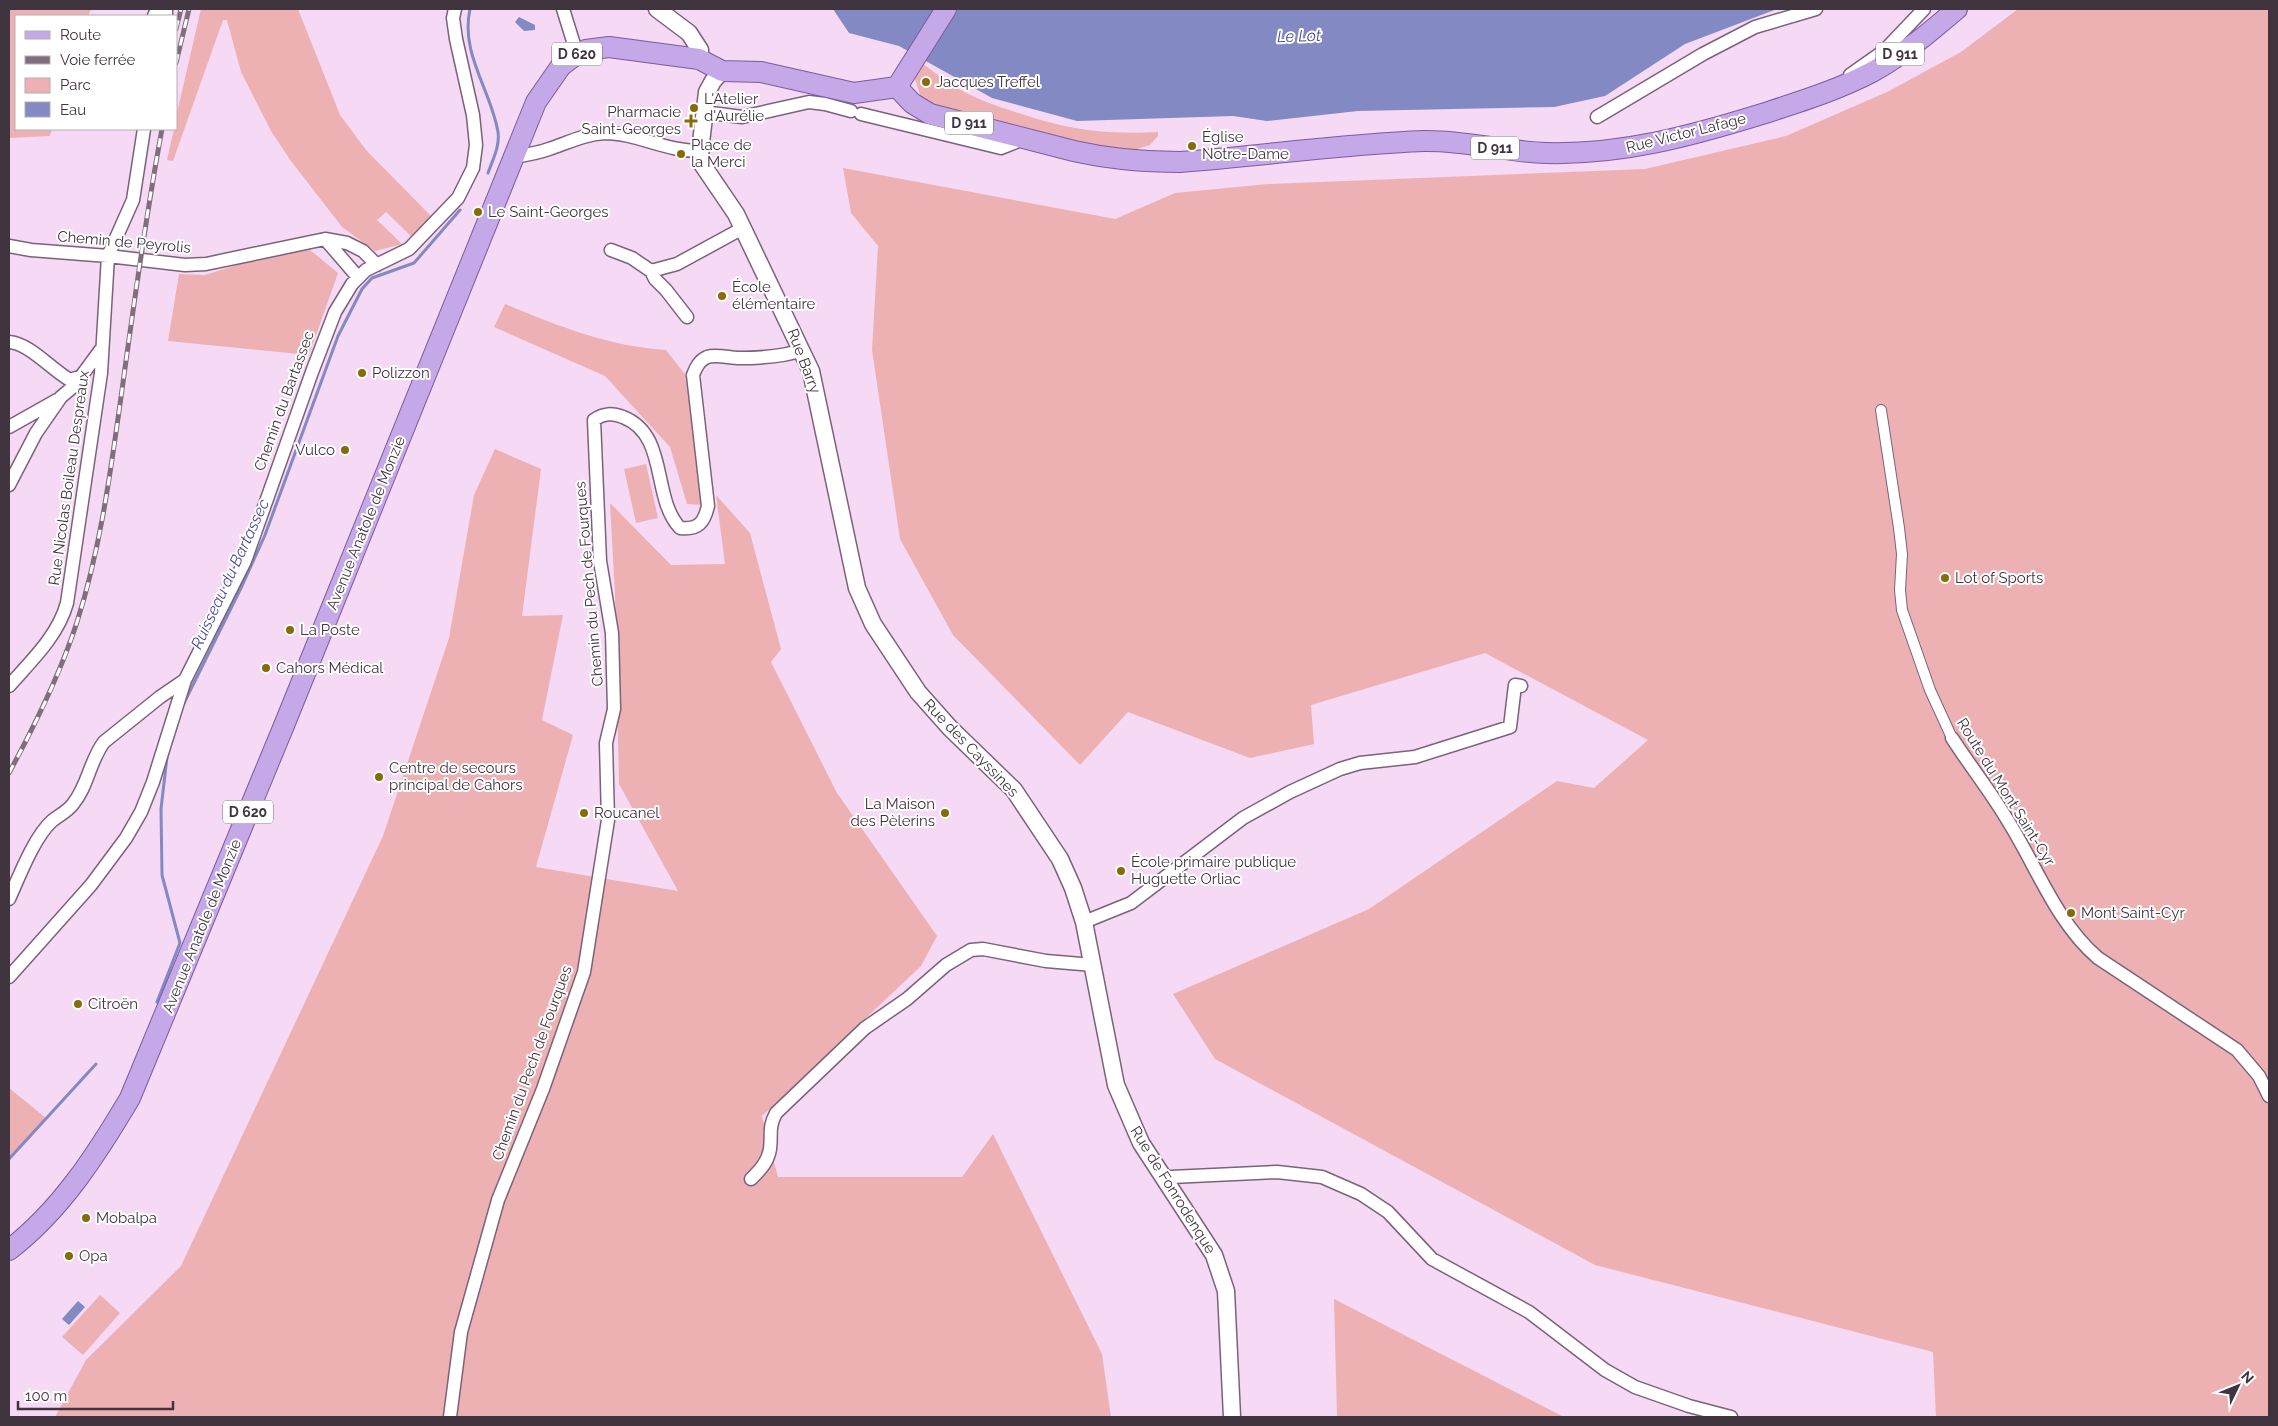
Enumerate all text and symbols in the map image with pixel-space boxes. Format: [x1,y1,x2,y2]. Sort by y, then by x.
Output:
legend [15,15,178,130]
text: Route [60,26,101,44]
water label: Le Lot [1277,26,1322,46]
road number: D 620 [552,42,602,66]
road number: D 911 [1876,42,1924,66]
text: Voie ferrée [60,51,136,69]
place label: Jacques Treffel [936,73,1041,91]
text: Parc [60,76,91,94]
marker: Jacques Treffel [920,76,932,88]
place label: L'Atelier d'Aurélie [704,90,764,125]
text: Eau [60,101,86,119]
marker: L'Atelier d'Aurélie [688,102,700,114]
place label: Pharmacie Saint-Georges [582,103,681,138]
street label: Rue Victor Lafage [1624,109,1748,157]
road number: D 911 [945,112,993,134]
marker: Pharmacie Saint-Georges [685,115,697,127]
place label: Église Notre-Dame [1202,128,1289,163]
place label: Place de la Merci [691,136,752,171]
road number: D 911 [1471,136,1519,160]
marker: Église Notre-Dame [1186,140,1198,152]
marker: Place de la Merci [675,148,687,160]
place label: Le Saint-Georges [488,203,609,221]
marker: Le Saint-Georges [472,206,484,218]
street label: Chemin de Peyrolis [57,227,191,257]
place label: École élémentaire [732,278,815,313]
marker: École élémentaire [716,290,728,302]
street label: Rue Barry [783,326,825,396]
street label: Chemin du Bartassec [250,329,318,473]
place label: Polizzon [372,364,430,382]
marker: Polizzon [356,367,368,379]
street label: Rue Nicolas Boileau Despreaux [45,369,93,587]
street label: Avenue Anatole de Monzie [323,433,409,612]
place label: Vulco [295,441,335,459]
marker: Vulco [339,444,351,456]
street label: Chemin du Pech de Fourques [571,481,607,687]
water label: Ruisseau du Bartassec [187,496,273,652]
place label: Lot of Sports [1955,569,2043,587]
marker: Lot of Sports [1939,572,1951,584]
place label: La Poste [300,621,360,639]
marker: La Poste [284,624,296,636]
place label: Cahors Médical [276,659,384,677]
marker: Cahors Médical [260,662,272,674]
street label: Rue des Cayssines [920,695,1022,801]
street label: Route du Mont Saint-Cyr [1953,715,2059,870]
place label: Centre de secours principal de Cahors [389,759,523,794]
marker: Centre de secours principal de Cahors [373,771,385,783]
place label: La Maison des Pèlerins [850,795,935,830]
road number: D 620 [223,800,273,824]
place label: Roucanel [594,804,660,822]
marker: Roucanel [578,807,590,819]
marker: La Maison des Pèlerins [939,807,951,819]
street label: Avenue Anatole de Monzie [159,836,245,1015]
place label: École primaire publique Huguette Orliac [1131,853,1296,888]
marker: École primaire publique Huguette Orliac [1115,865,1127,877]
place label: Mont Saint-Cyr [2081,904,2185,922]
marker: Mont Saint-Cyr [2065,907,2077,919]
street label: Chemin du Pech de Fourques [488,963,576,1163]
place label: Citroën [88,995,138,1013]
marker: Citroën [72,998,84,1010]
street label: Rue de Fonrodenque [1126,1123,1220,1257]
place label: Mobalpa [96,1209,157,1227]
marker: Mobalpa [80,1212,92,1224]
place label: Opa [79,1247,108,1265]
marker: Opa [63,1250,75,1262]
north arrow [2213,1361,2263,1411]
text: N [2238,1368,2257,1386]
scale bar [18,1378,172,1410]
text: 100 m [25,1387,67,1405]

